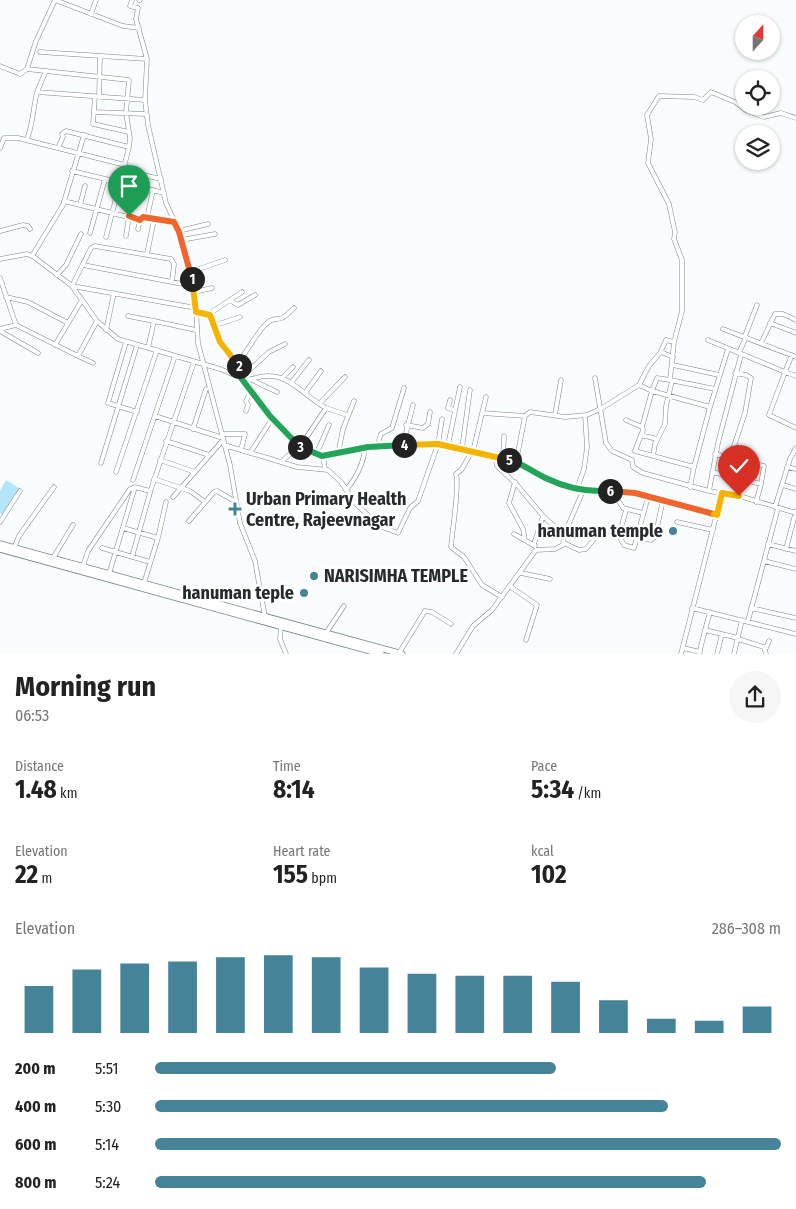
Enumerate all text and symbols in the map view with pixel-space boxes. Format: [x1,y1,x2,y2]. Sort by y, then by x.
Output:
north arrow [735,15,780,60]
map controls [735,15,780,170]
button: locate [735,70,780,115]
button: layers [735,125,780,170]
pin [108,165,150,216]
icon: arrive [115,172,143,200]
pin: 1 [180,266,204,292]
text: 1 [190,271,195,288]
pin: 2 [226,354,252,378]
text: 2 [236,358,243,375]
pin: 4 [392,432,416,458]
pin: 3 [288,434,312,460]
text: 4 [401,437,408,454]
text: 3 [297,439,304,456]
pin [718,445,760,496]
pin: 5 [496,448,522,472]
text: 5 [506,452,513,469]
icon: check [725,452,753,480]
pin: 6 [598,478,622,504]
text: 6 [607,483,614,500]
place label: Urban Primary Health Centre, Rajeevnagar [246,488,406,531]
marker: Urban Primary Health Centre, Rajeevnagar [228,502,242,516]
place label: hanuman temple [537,520,663,542]
marker: hanuman temple [667,525,679,537]
place label: NARISIMHA TEMPLE [324,565,468,587]
marker: NARISIMHA TEMPLE [308,570,320,582]
place label: hanuman teple [182,582,294,604]
marker: hanuman teple [298,587,310,599]
text: Morning run [15,670,156,703]
button: share [729,671,781,723]
text: 06:53 [15,706,49,725]
text: Distance [15,758,64,775]
text: Time [273,758,301,775]
text: Pace [531,758,557,775]
text: 1.48 [15,775,57,805]
text: 8:14 [273,775,315,805]
text: 5:34 [531,775,574,805]
text: km [57,785,77,802]
text: /km [574,785,601,802]
text: Elevation [15,843,68,860]
text: Heart rate [273,843,330,860]
text: kcal [531,843,554,860]
text: 22 [15,860,38,890]
text: 155 [273,860,308,890]
text: 102 [531,860,567,890]
text: m [38,870,52,887]
text: bpm [308,870,337,887]
text: Elevation [15,919,75,938]
text: 286–308 m [712,919,781,938]
text: 200 m [15,1059,55,1078]
text: 5:51 [95,1059,119,1078]
text: 400 m [15,1097,56,1116]
text: 5:30 [95,1097,121,1116]
text: 600 m [15,1135,56,1154]
text: 5:14 [95,1135,119,1154]
text: 800 m [15,1173,56,1192]
text: 5:24 [95,1173,120,1192]

